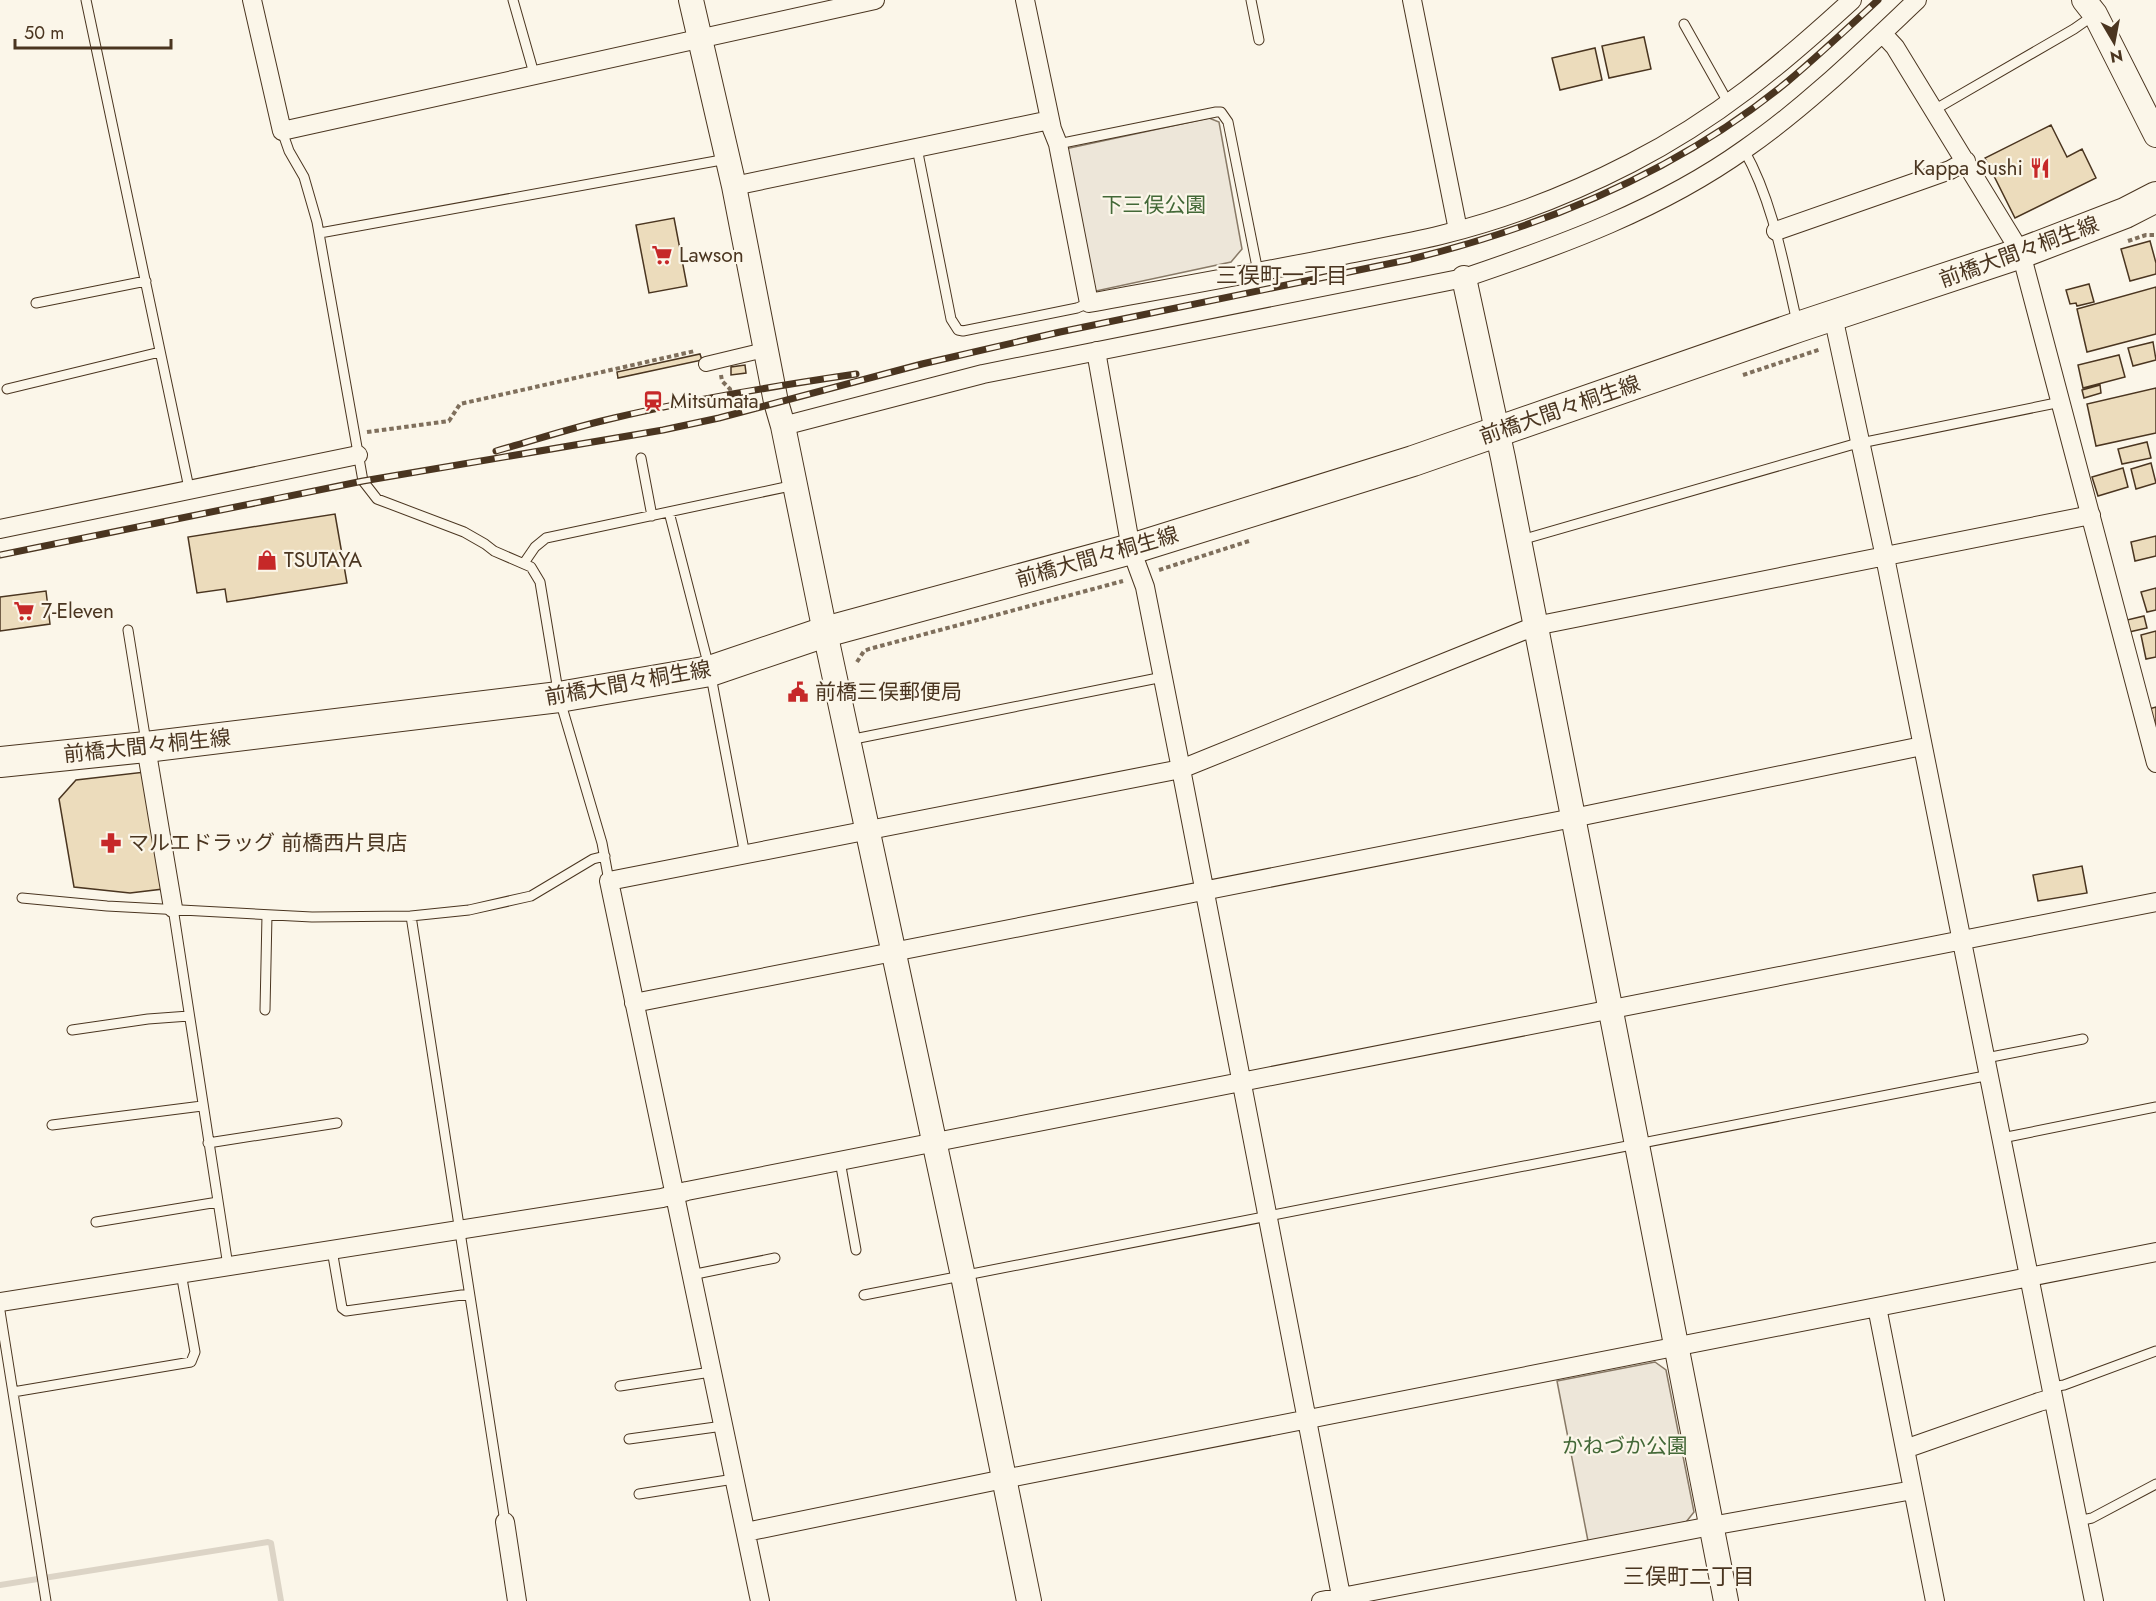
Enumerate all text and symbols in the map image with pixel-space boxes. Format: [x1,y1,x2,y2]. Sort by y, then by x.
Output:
scale bar [15,12,171,50]
north arrow [2084,12,2144,72]
text: 50 m [24,20,64,46]
text: N [2108,44,2125,69]
place label: Kappa Sushi [1913,153,2023,183]
restaurant icon: Kappa Sushi [2028,156,2052,180]
park label: 下三俣公園 [1102,190,1207,220]
street label: 前橋大間々桐生線 [1935,209,2103,295]
place label: Lawson [679,240,744,270]
supermarket icon: Lawson [650,243,674,267]
district label: 三俣町一丁目 [1216,259,1348,291]
street label: 前橋大間々桐生線 [1476,368,1644,452]
place label: Mitsumata [670,386,759,416]
station icon: Mitsumata [641,389,665,413]
street label: 前橋大間々桐生線 [1012,519,1182,595]
place label: TSUTAYA [284,545,362,575]
shop icon: TSUTAYA [255,548,279,572]
place label: 7-Eleven [41,596,114,626]
supermarket icon: 7-Eleven [12,599,36,623]
street label: 前橋大間々桐生線 [543,654,713,712]
place label: 前橋三俣郵便局 [815,677,962,707]
public building icon: 前橋三俣郵便局 [786,680,810,704]
street label: 前橋大間々桐生線 [62,722,232,770]
place label: マルエドラッグ 前橋西片貝店 [128,828,407,858]
pharmacy icon: マルエドラッグ 前橋西片貝店 [99,831,123,855]
park label: かねづか公園 [1562,1431,1688,1461]
district label: 三俣町二丁目 [1623,1560,1755,1592]

